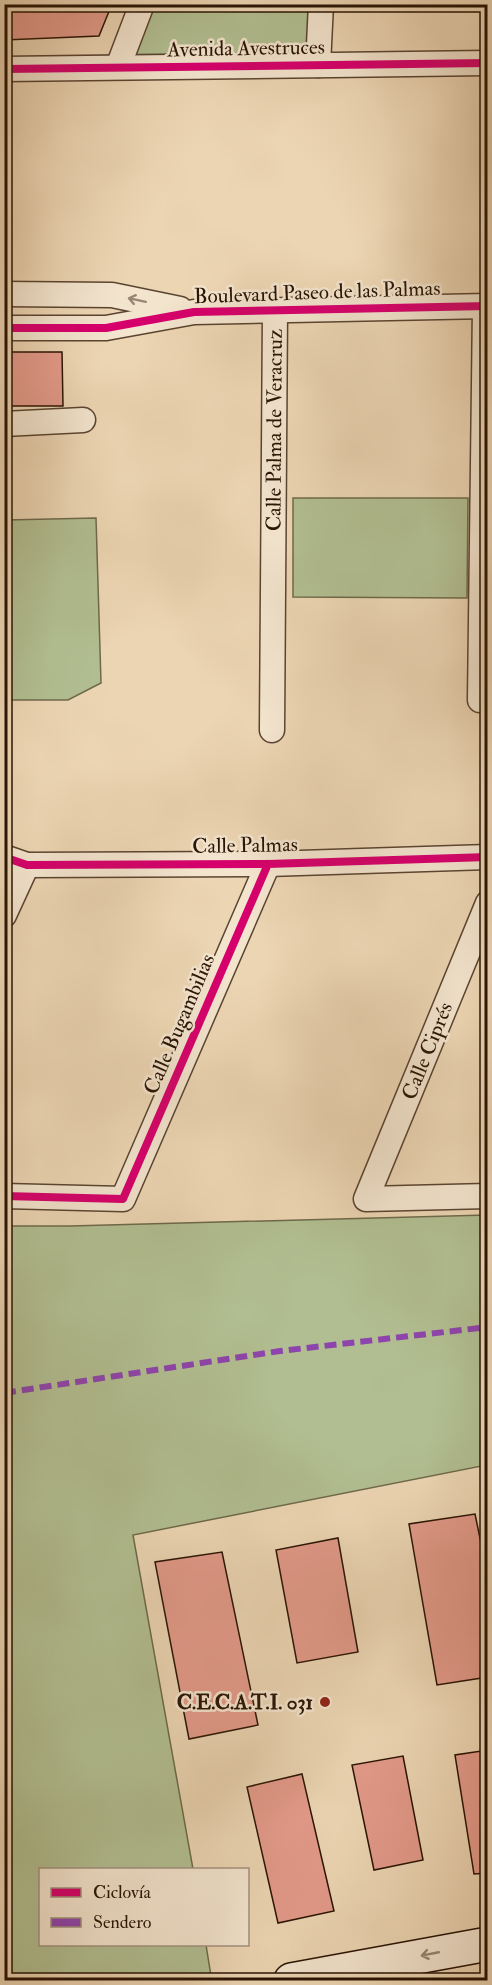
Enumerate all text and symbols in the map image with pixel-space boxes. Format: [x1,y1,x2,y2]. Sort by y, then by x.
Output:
street label: Avenida Avestruces [166,34,325,63]
street label: Boulevard Paseo de las Palmas [193,275,441,310]
one-way arrow [127,294,146,306]
street label: Calle Palma de Veracruz [260,329,289,531]
street label: Calle Palmas [192,831,298,860]
street label: Calle Bugambilias [138,950,221,1099]
street label: Calle Ciprés [396,998,459,1104]
place label: C.E.C.A.T.I. 031 [177,1689,313,1716]
marker: C.E.C.A.T.I. 031 [318,1695,332,1709]
legend [39,1868,249,1946]
text: Ciclovía [93,1881,152,1904]
text: Sendero [93,1911,152,1934]
one-way arrow [421,1949,440,1960]

